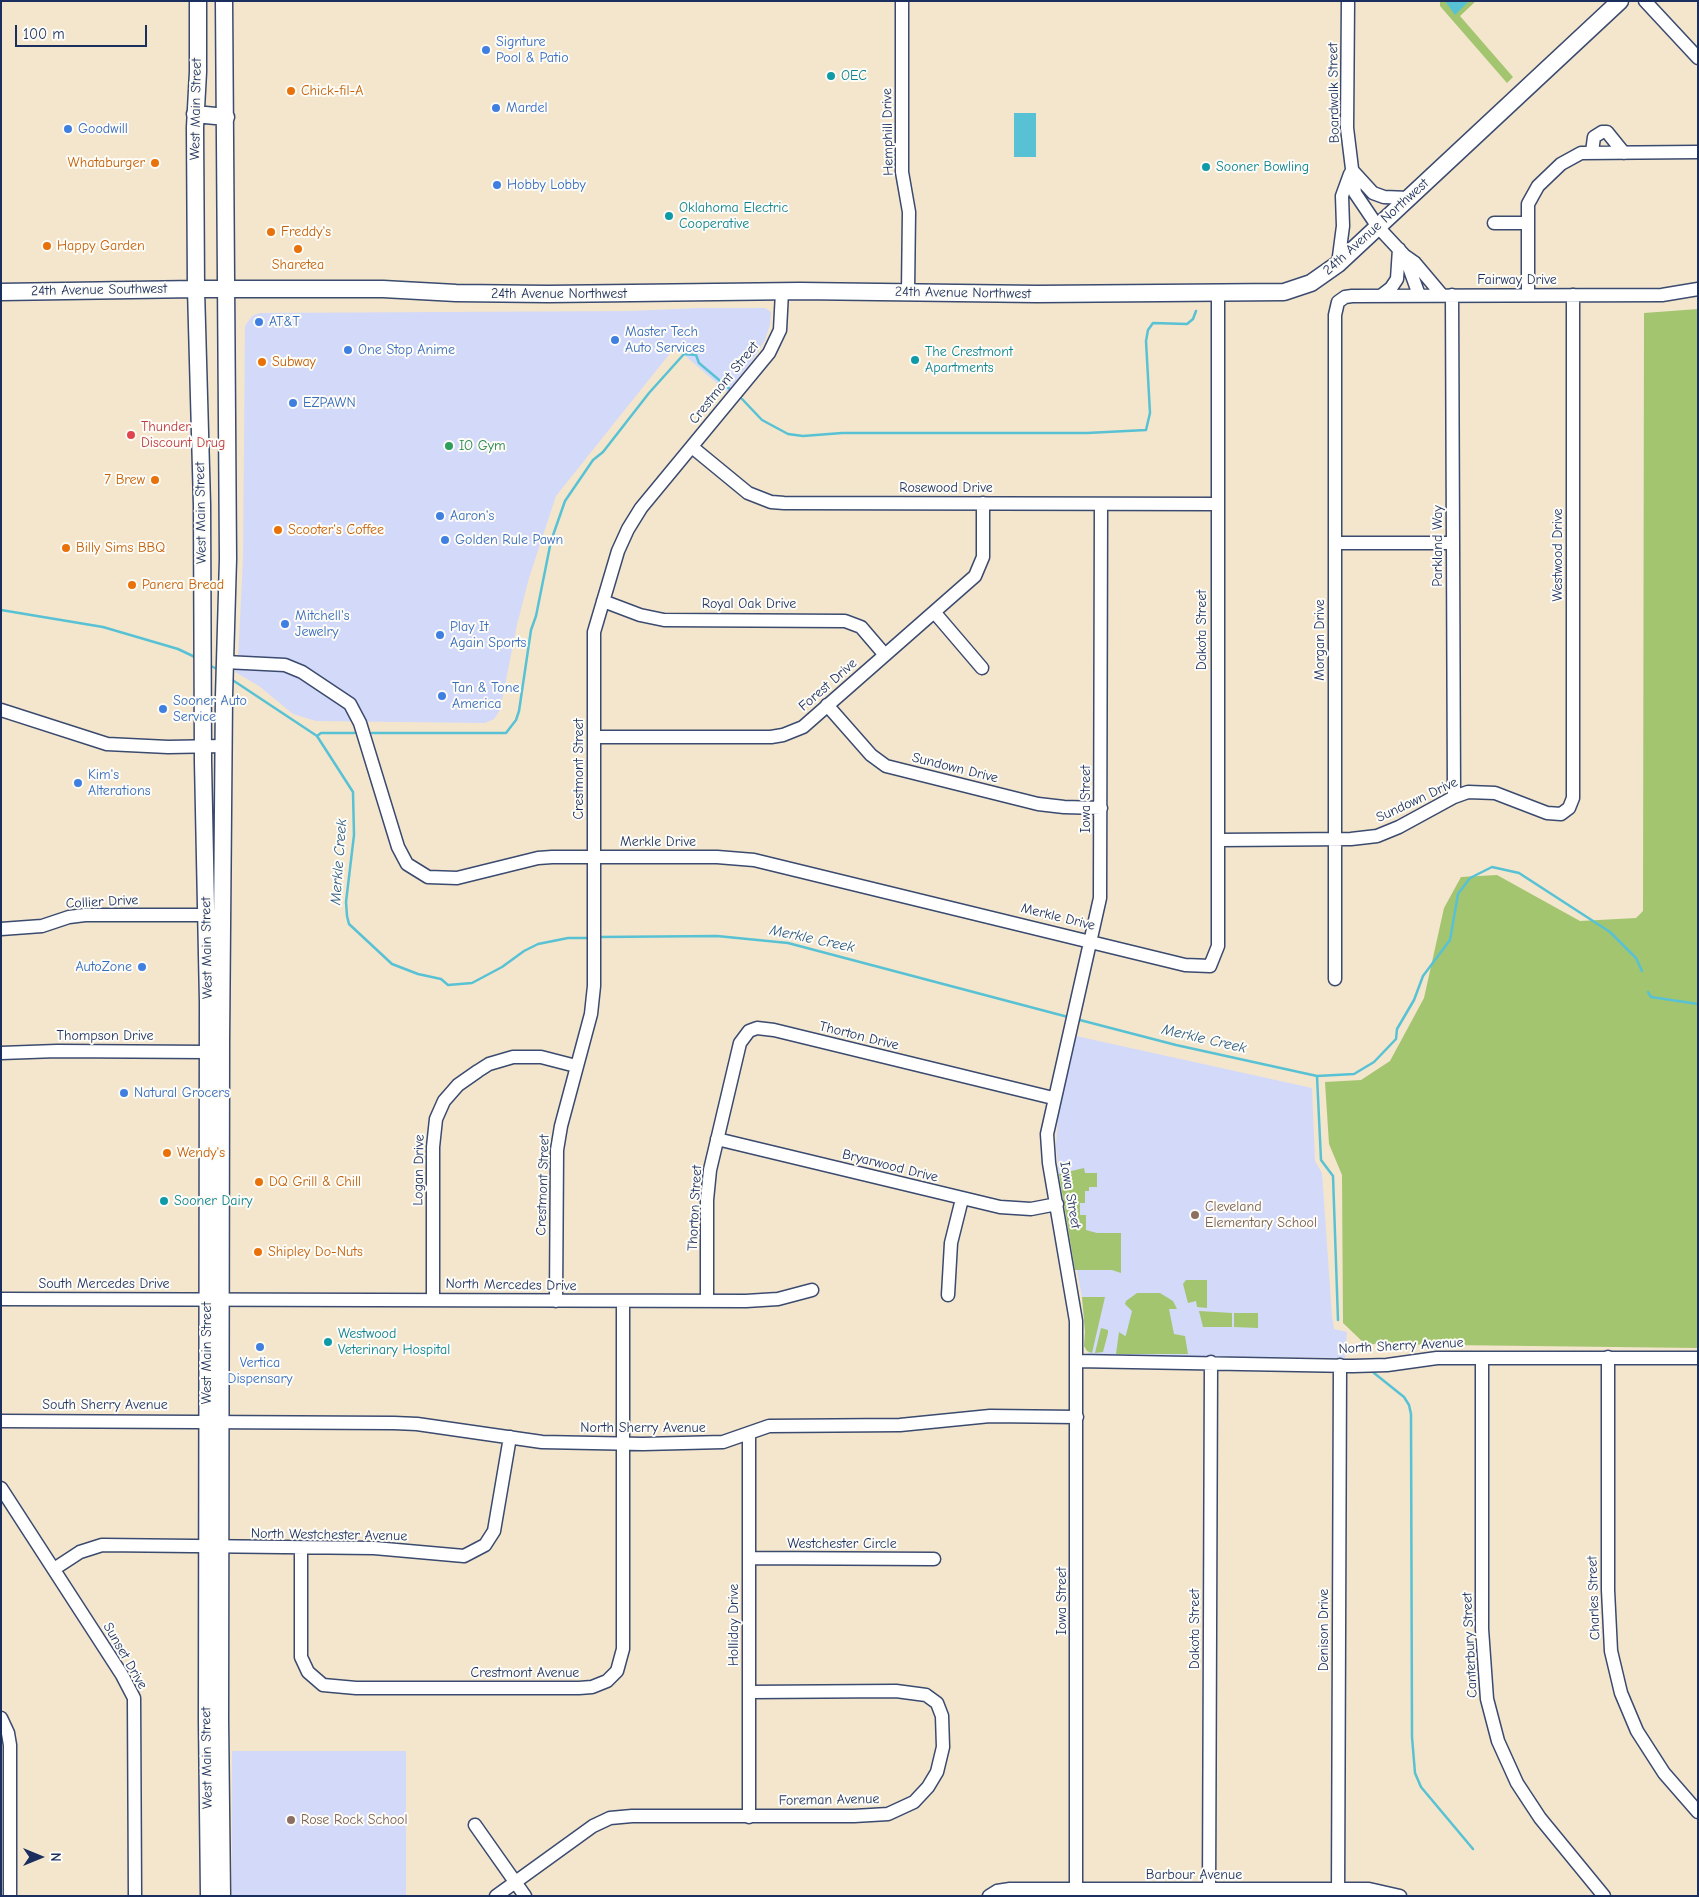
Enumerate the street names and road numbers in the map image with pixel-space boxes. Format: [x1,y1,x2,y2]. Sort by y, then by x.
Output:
street label: Boardwalk Street [1325,42,1343,144]
street label: West Main Street [187,58,205,160]
street label: Hemphill Drive [879,88,897,176]
street label: 24th Avenue Northwest [1320,175,1432,279]
street label: Fairway Drive [1477,272,1557,288]
street label: 24th Avenue Southwest [31,280,167,300]
street label: 24th Avenue Northwest [895,283,1031,303]
street label: 24th Avenue Northwest [491,286,627,302]
street label: Crestmont Street [686,338,762,428]
street label: West Main Street [192,462,210,564]
street label: Rosewood Drive [899,480,993,496]
street label: Parkland Way [1430,505,1446,587]
street label: Westwood Drive [1550,508,1566,602]
street label: Dakota Street [1194,590,1210,670]
street label: Royal Oak Drive [702,596,796,612]
street label: Morgan Drive [1312,599,1328,681]
street label: Forest Drive [795,655,861,715]
street label: Crestmont Street [571,718,587,820]
street label: Sundown Drive [910,749,1000,787]
street label: Iowa Street [1078,765,1094,833]
street label: Sundown Drive [1373,774,1461,826]
street label: Merkle Drive [620,834,696,850]
street label: Collier Drive [65,892,139,912]
street label: West Main Street [198,897,216,999]
street label: Merkle Drive [1019,900,1097,934]
street label: Thorton Drive [818,1018,900,1054]
street label: Thompson Drive [57,1028,153,1044]
street label: Logan Drive [410,1134,428,1206]
street label: Crestmont Street [533,1134,553,1236]
street label: Bryarwood Drive [840,1146,940,1186]
street label: Iowa Street [1056,1160,1084,1230]
street label: Thorton Street [684,1164,706,1252]
street label: North Mercedes Drive [445,1275,577,1295]
street label: South Mercedes Drive [38,1276,170,1292]
street label: West Main Street [199,1302,215,1404]
street label: North Sherry Avenue [1338,1334,1464,1358]
street label: South Sherry Avenue [42,1397,168,1413]
street label: North Sherry Avenue [580,1420,706,1436]
street label: North Westchester Avenue [251,1525,407,1545]
street label: Westchester Circle [787,1536,897,1552]
street label: Charles Street [1584,1555,1604,1641]
street label: Iowa Street [1054,1567,1070,1635]
street label: Holliday Drive [726,1584,742,1666]
street label: Dakota Street [1187,1589,1203,1669]
street label: Denison Drive [1316,1589,1332,1671]
street label: Canterbury Street [1459,1592,1481,1698]
street label: Sunset Drive [99,1620,151,1692]
street label: Crestmont Avenue [471,1665,579,1681]
street label: West Main Street [198,1707,216,1809]
street label: Foreman Avenue [778,1791,880,1809]
street label: Barbour Avenue [1146,1867,1242,1883]

